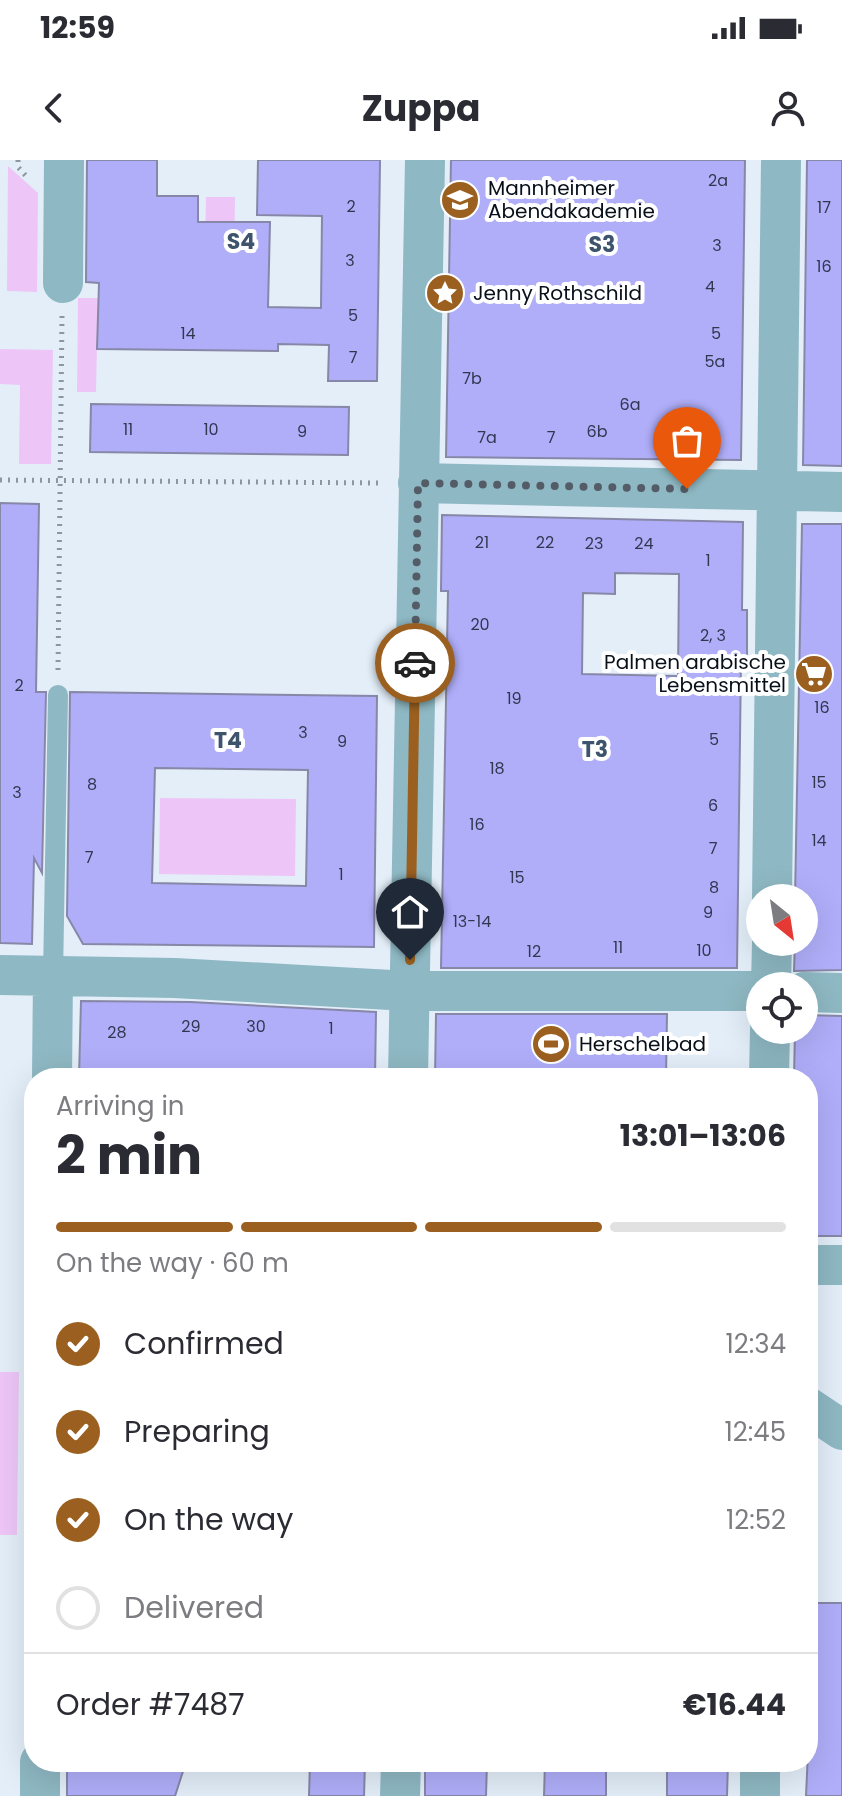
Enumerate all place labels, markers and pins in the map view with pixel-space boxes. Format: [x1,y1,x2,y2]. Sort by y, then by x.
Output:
place label: Mannheimer Abendakademie [488,174,655,225]
school or university icon: Mannheimer Abendakademie [439,179,481,221]
place icon: Jenny Rothschild [424,272,466,314]
place label: Jenny Rothschild [473,279,642,307]
pin [653,407,721,489]
place label: Palmen arabische Lebensmittel [604,648,786,699]
supermarket icon: Palmen arabische Lebensmittel [793,653,835,695]
pin [376,878,444,960]
sports icon: Herschelbad [530,1023,572,1065]
place label: Herschelbad [579,1030,706,1058]

